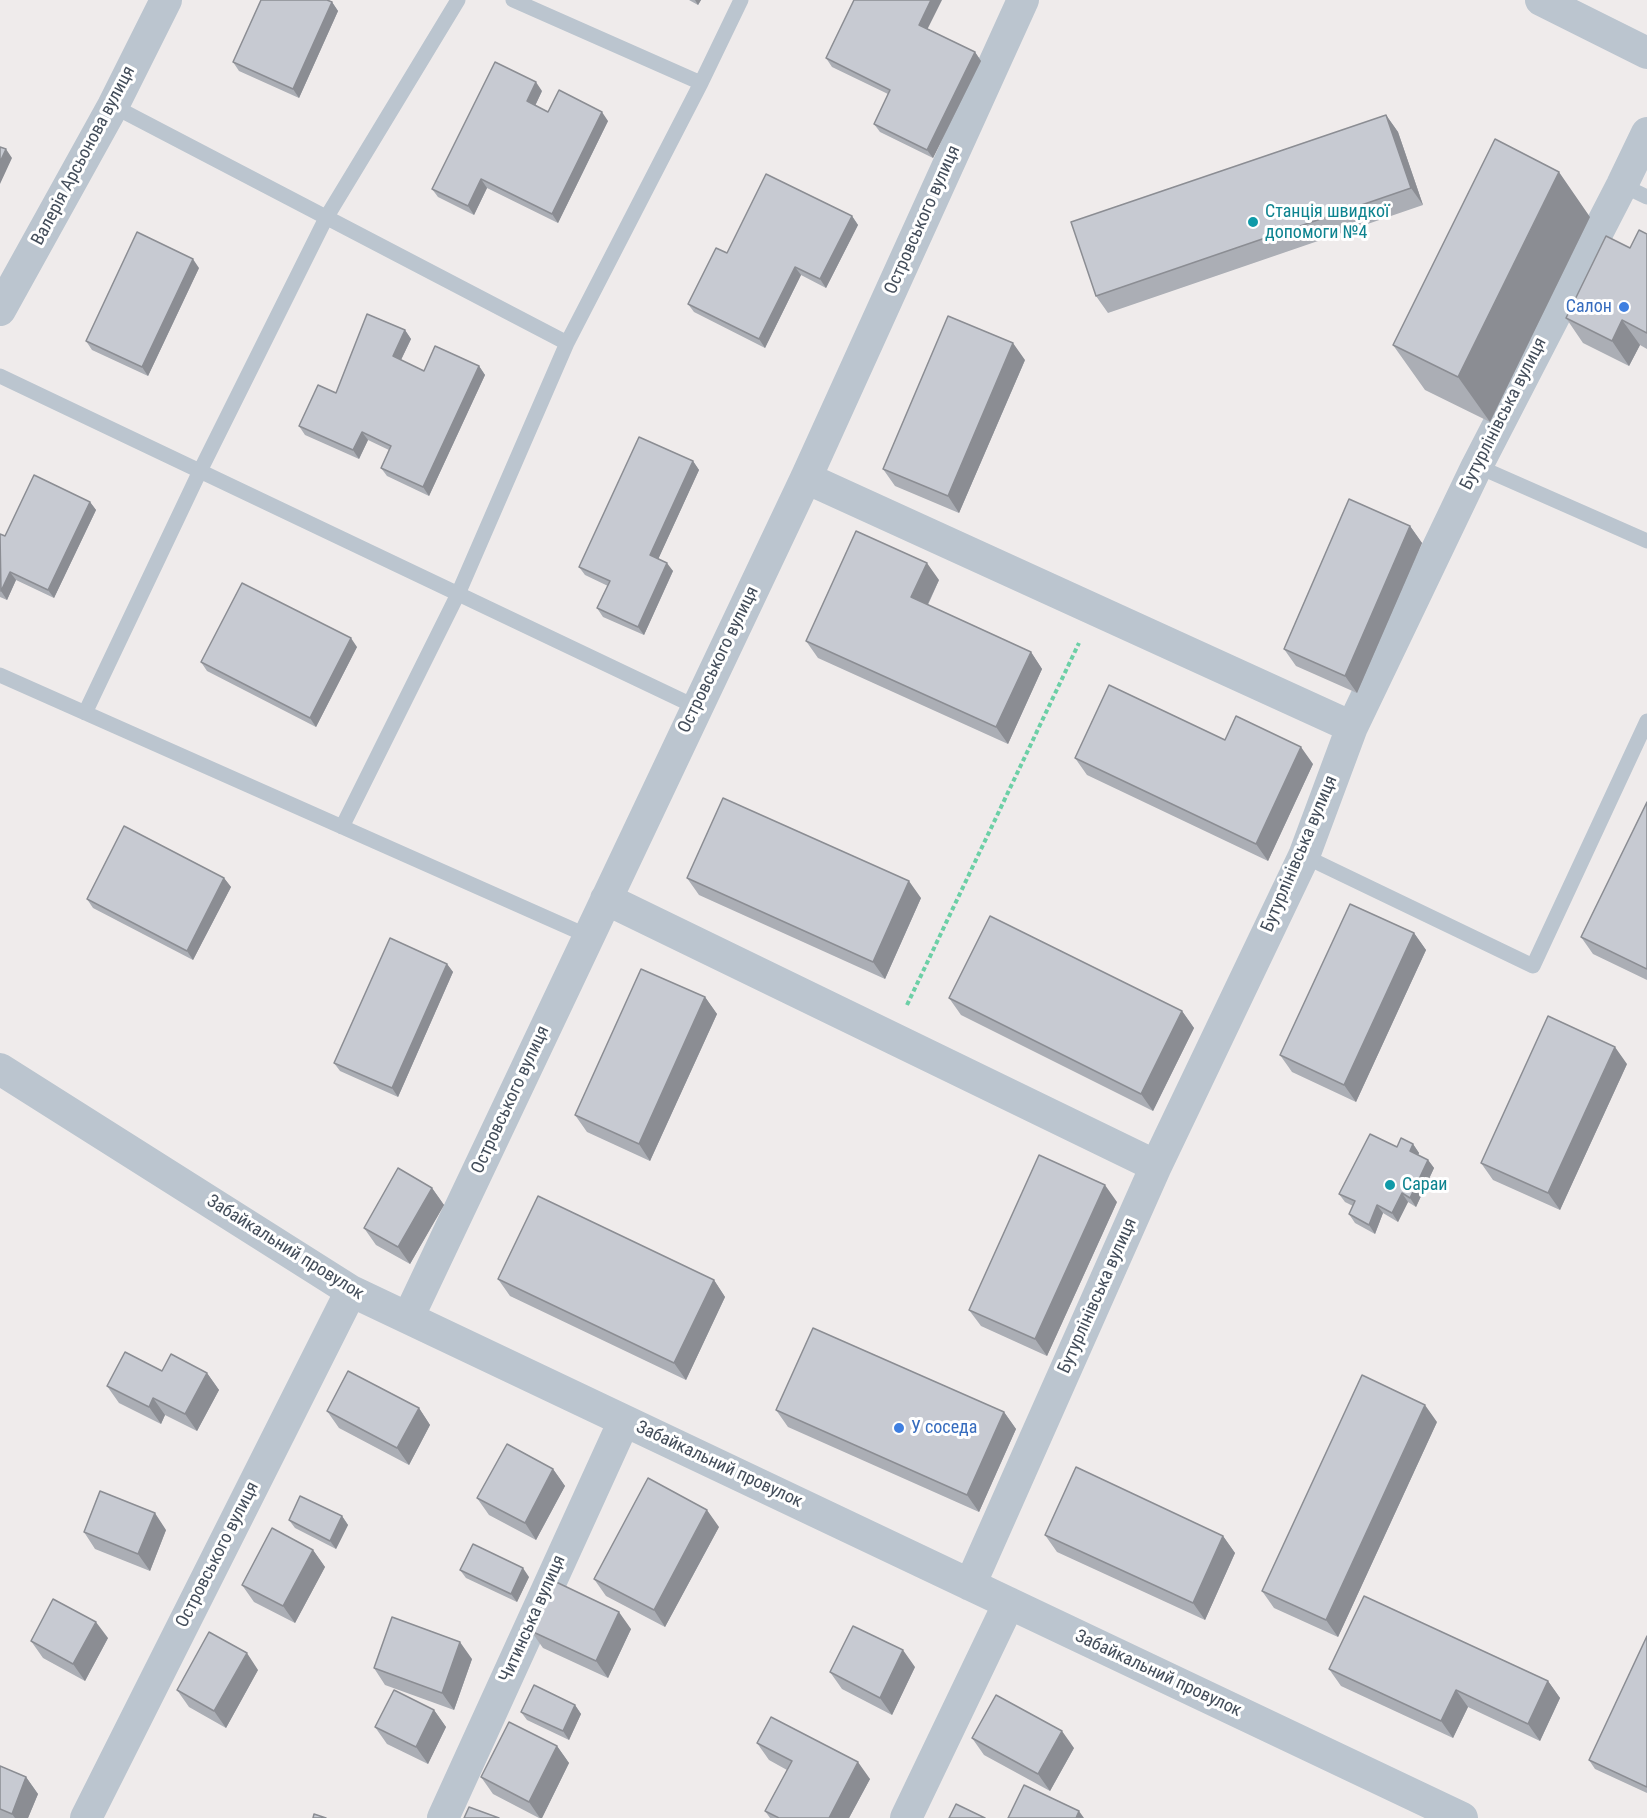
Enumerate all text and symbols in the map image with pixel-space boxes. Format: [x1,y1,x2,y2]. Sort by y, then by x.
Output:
street label: Валерія Арсьонова вулиця [28,63,140,249]
street label: Островського вулиця [880,142,966,298]
place label: Станція швидкої допомоги №4 [1265,201,1389,244]
marker: Станція швидкої допомоги №4 [1246,215,1260,229]
place label: Салон [1566,296,1612,318]
marker: Салон [1617,300,1631,314]
street label: Бутурлінівська вулиця [1456,334,1552,494]
street label: Островського вулиця [674,583,764,737]
street label: Бутурлінівська вулиця [1257,772,1343,936]
street label: Островського вулиця [467,1023,555,1177]
place label: Сараи [1402,1174,1447,1196]
marker: Сараи [1383,1178,1397,1192]
street label: Забайкальний провулок [202,1191,368,1305]
street label: Бутурлінівська вулиця [1054,1215,1142,1377]
street label: Забайкальний провулок [632,1417,806,1513]
place label: У соседа [911,1417,977,1439]
marker: У соседа [892,1421,906,1435]
street label: Островського вулиця [172,1479,264,1631]
street label: Читинська вулиця [495,1552,571,1686]
street label: Забайкальний провулок [1071,1626,1245,1722]

